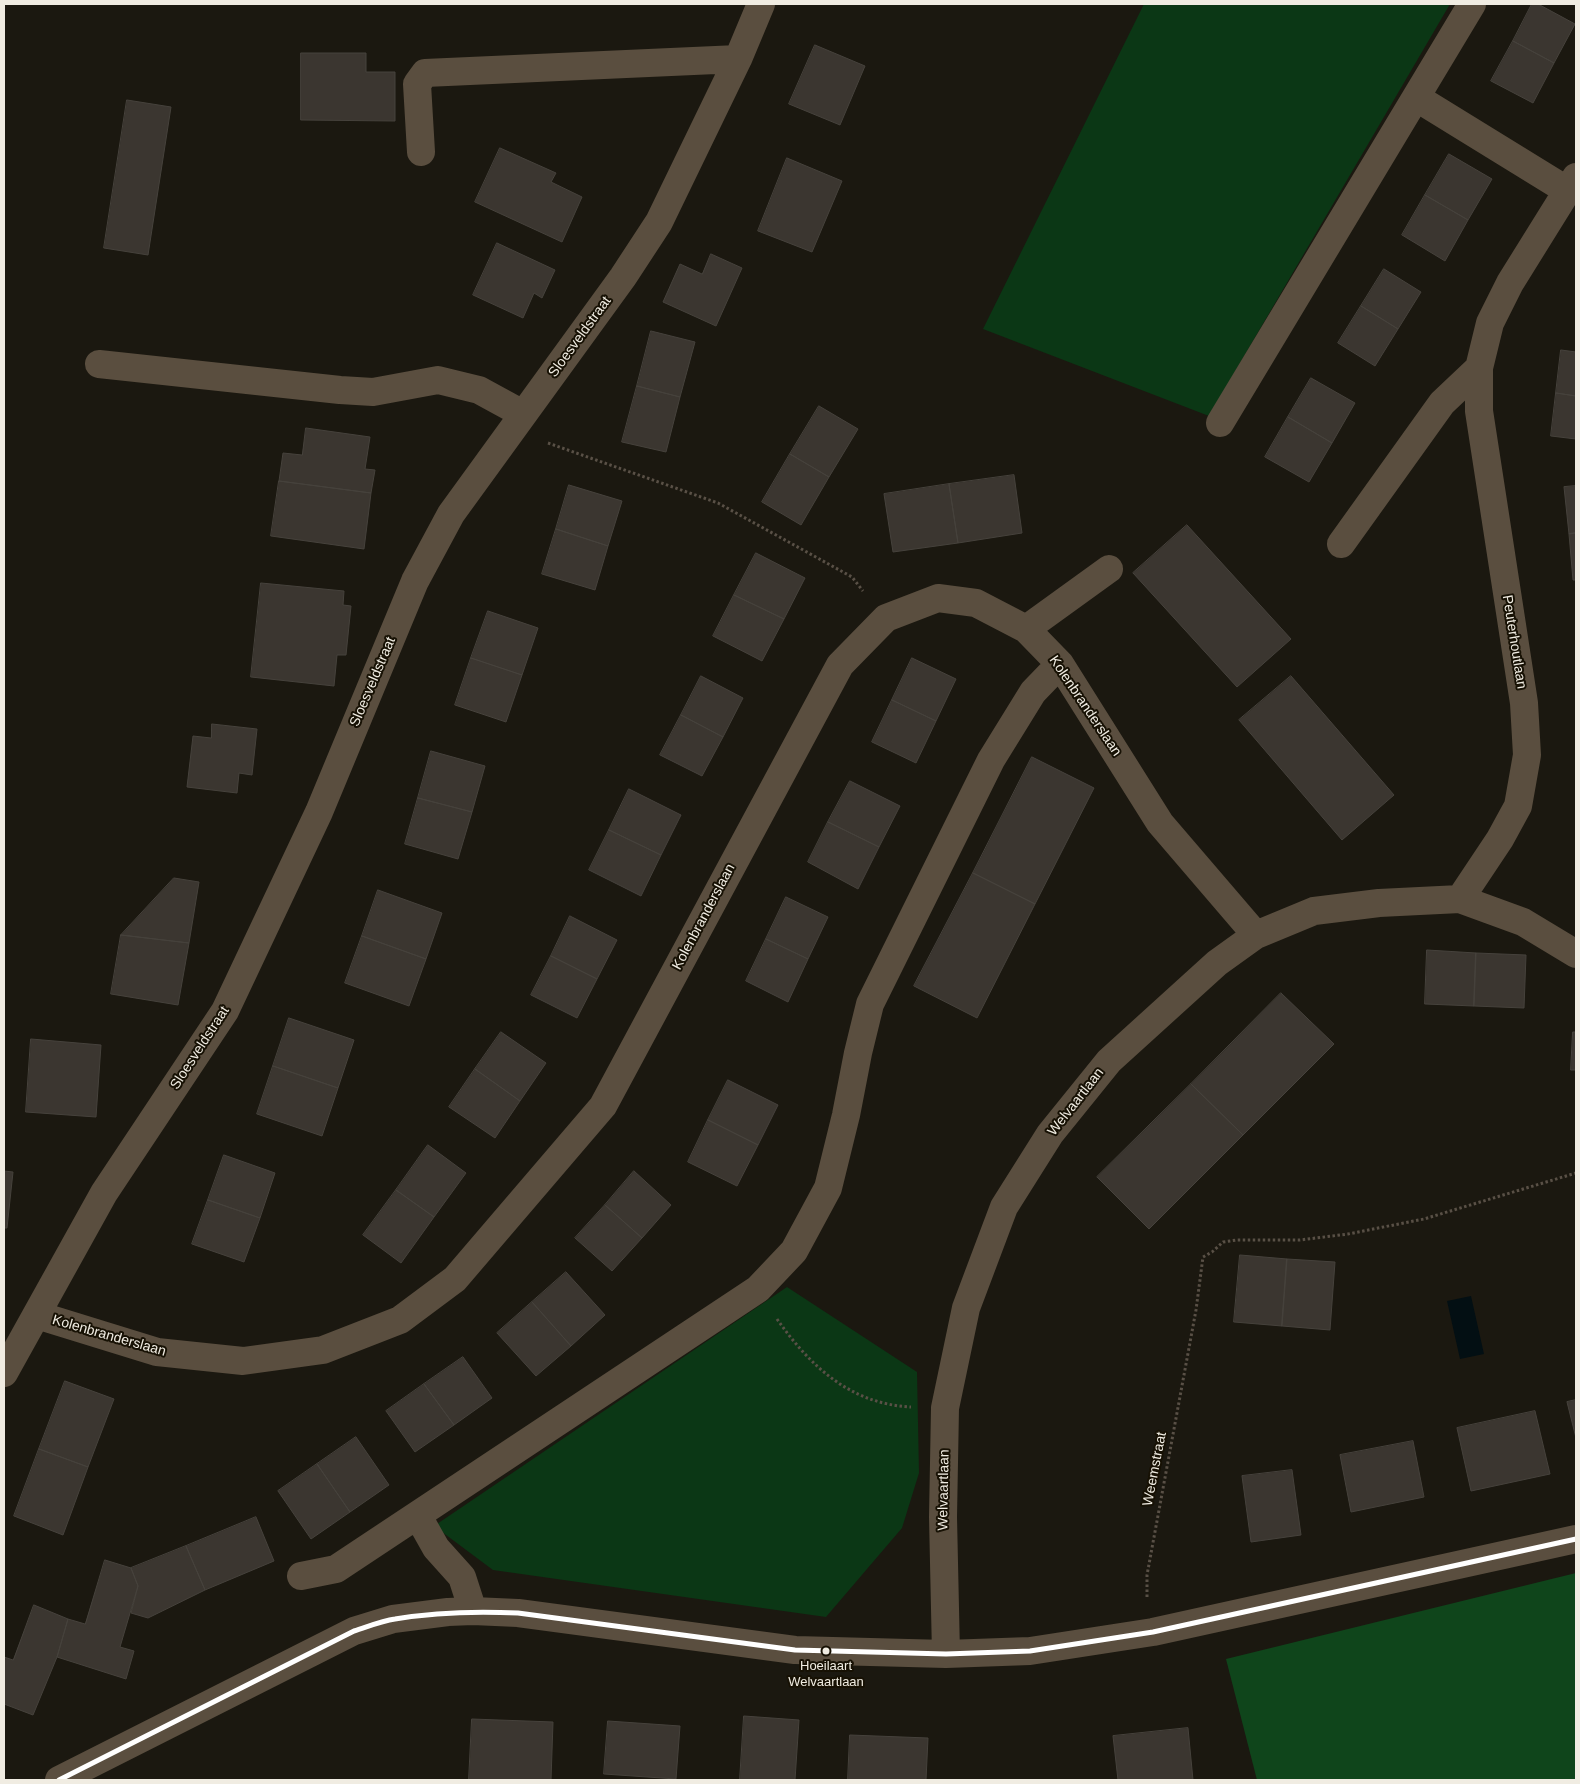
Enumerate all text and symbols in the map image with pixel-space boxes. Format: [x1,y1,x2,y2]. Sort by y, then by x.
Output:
street label: Sloesveldstraat [545,293,615,381]
street label: Peuterhoutlaan [1498,594,1530,690]
street label: Sloesveldstraat [347,635,399,729]
street label: Kolenbranderslaan [1045,653,1125,759]
street label: Kolenbranderslaan [669,861,739,973]
street label: Sloesveldstraat [167,1003,233,1093]
street label: Welvaartlaan [1044,1065,1108,1139]
street label: Kolenbranderslaan [50,1312,168,1360]
street label: Weemstraat [1140,1430,1170,1508]
street label: Welvaartlaan [935,1449,953,1531]
marker: Hoeilaart Welvaartlaan [821,1646,831,1656]
place label: Hoeilaart Welvaartlaan [788,1658,864,1689]

